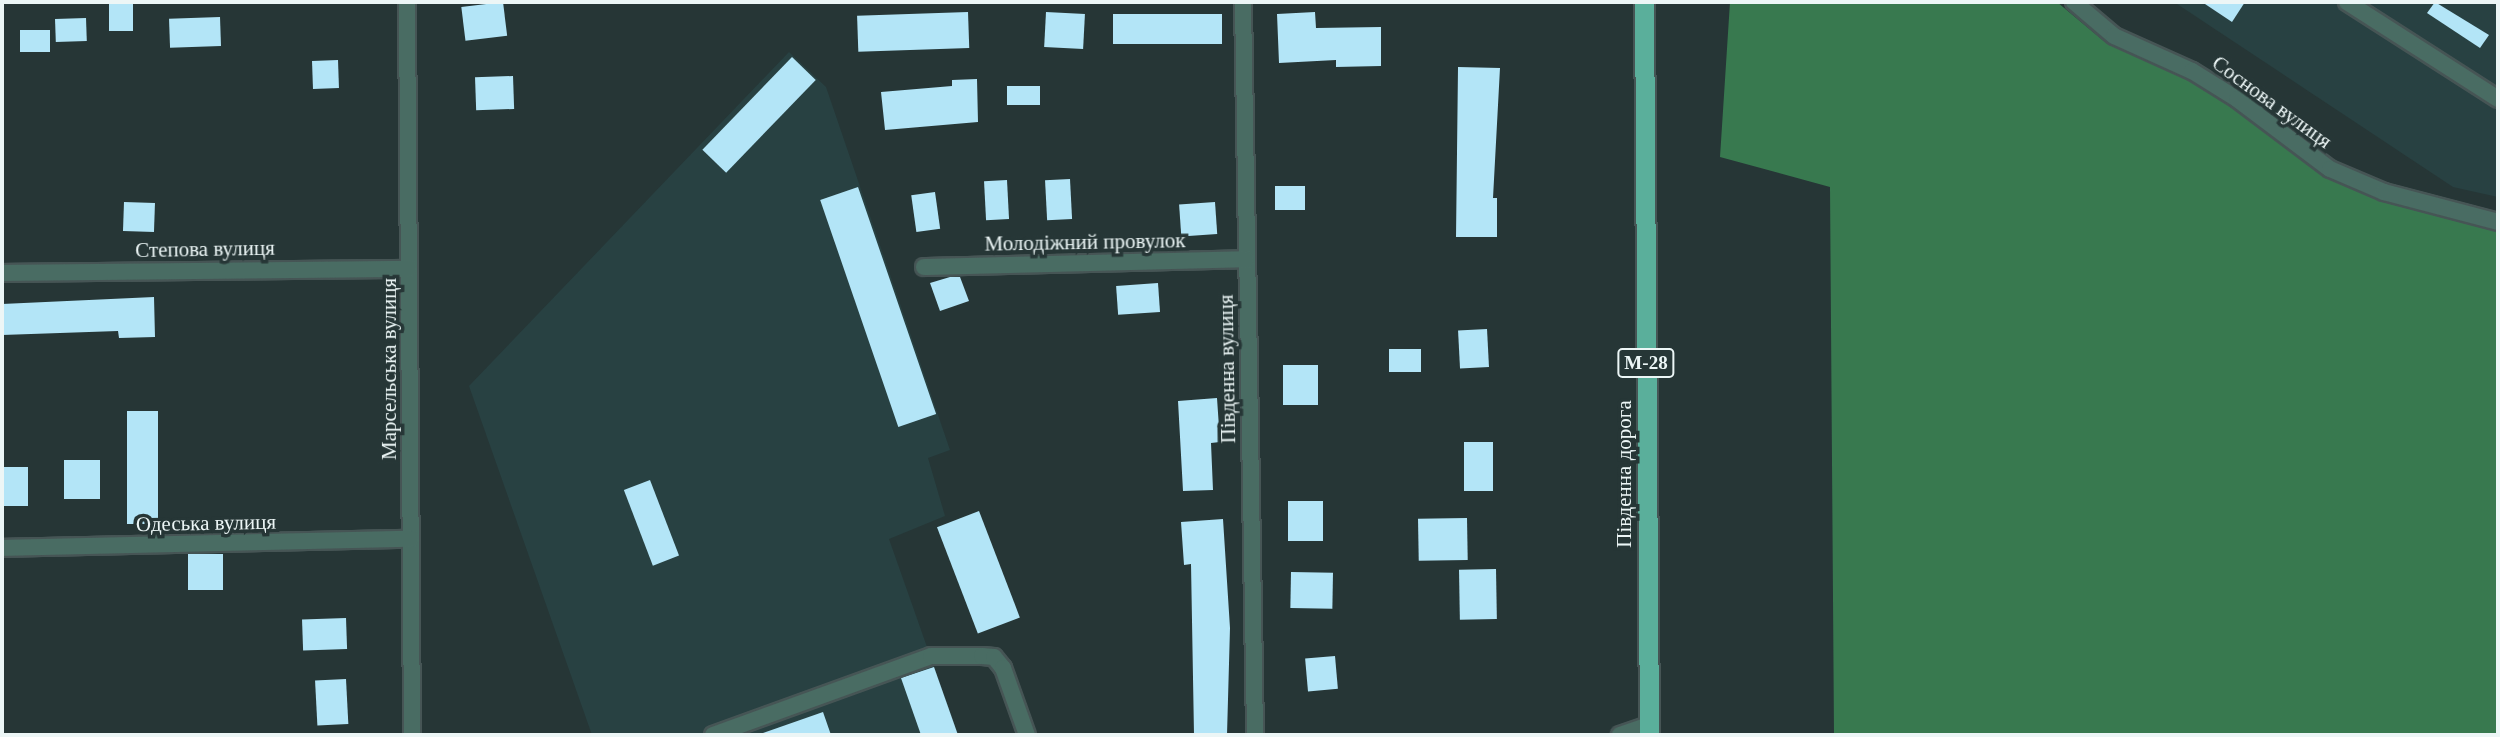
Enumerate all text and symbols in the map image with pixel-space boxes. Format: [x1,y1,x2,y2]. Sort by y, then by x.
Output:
street label: Соснова вулиця [2207,50,2337,154]
street label: Молодіжний провулок [984,228,1186,256]
street label: Степова вулиця [135,235,275,263]
street label: Марсельська вулиця [376,278,402,460]
street label: Південна вулиця [1213,294,1241,444]
road number: М-28 [1616,348,1676,378]
street label: Південна дорога [1611,400,1637,548]
street label: Одеська вулиця [136,509,276,537]

